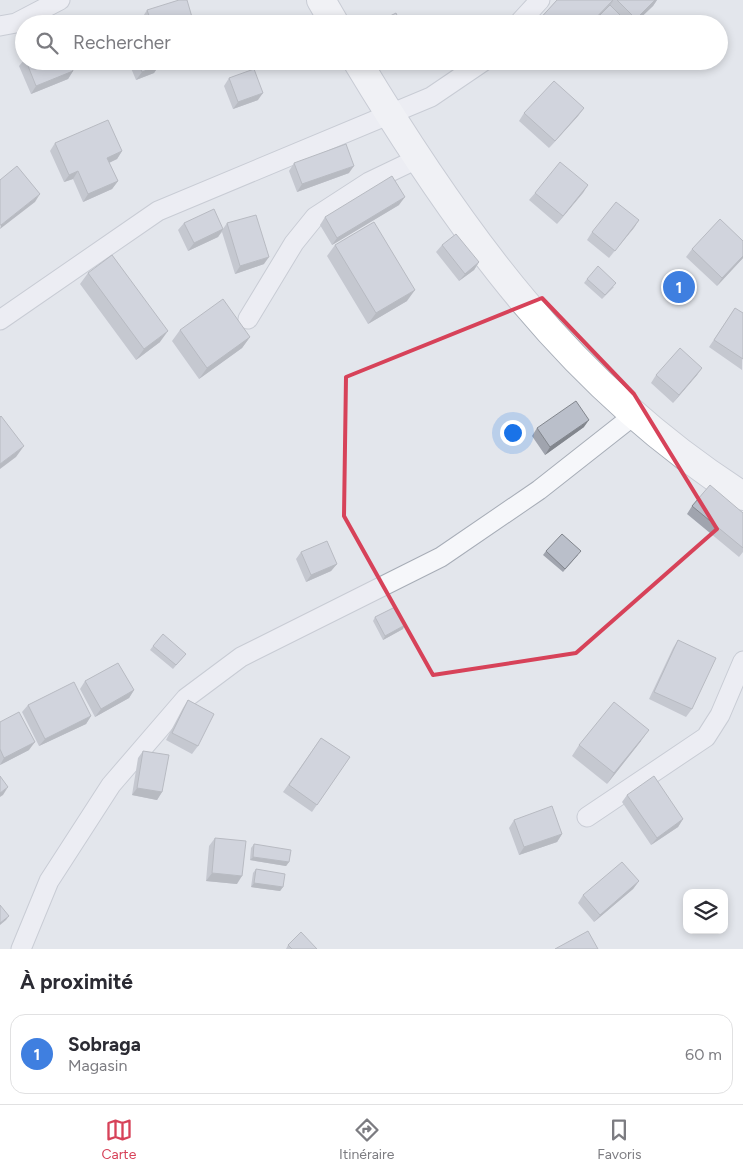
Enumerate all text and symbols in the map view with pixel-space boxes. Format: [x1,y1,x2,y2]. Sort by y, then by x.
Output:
search box [15,15,728,70]
icon: search [33,29,61,57]
text: Rechercher [73,31,171,54]
pin: 1 [663,268,695,306]
your location [500,420,526,446]
map controls [683,889,728,934]
button: layers [683,889,728,934]
text: À proximité [20,969,133,994]
text: Sobraga [68,1033,141,1056]
text: 1 [34,1045,40,1064]
text: 60 m [685,1045,722,1064]
text: Magasin [68,1056,127,1075]
tab: Carte [101,1116,136,1163]
tab: Itinéraire [339,1116,394,1163]
tab: Favoris [597,1116,642,1163]

